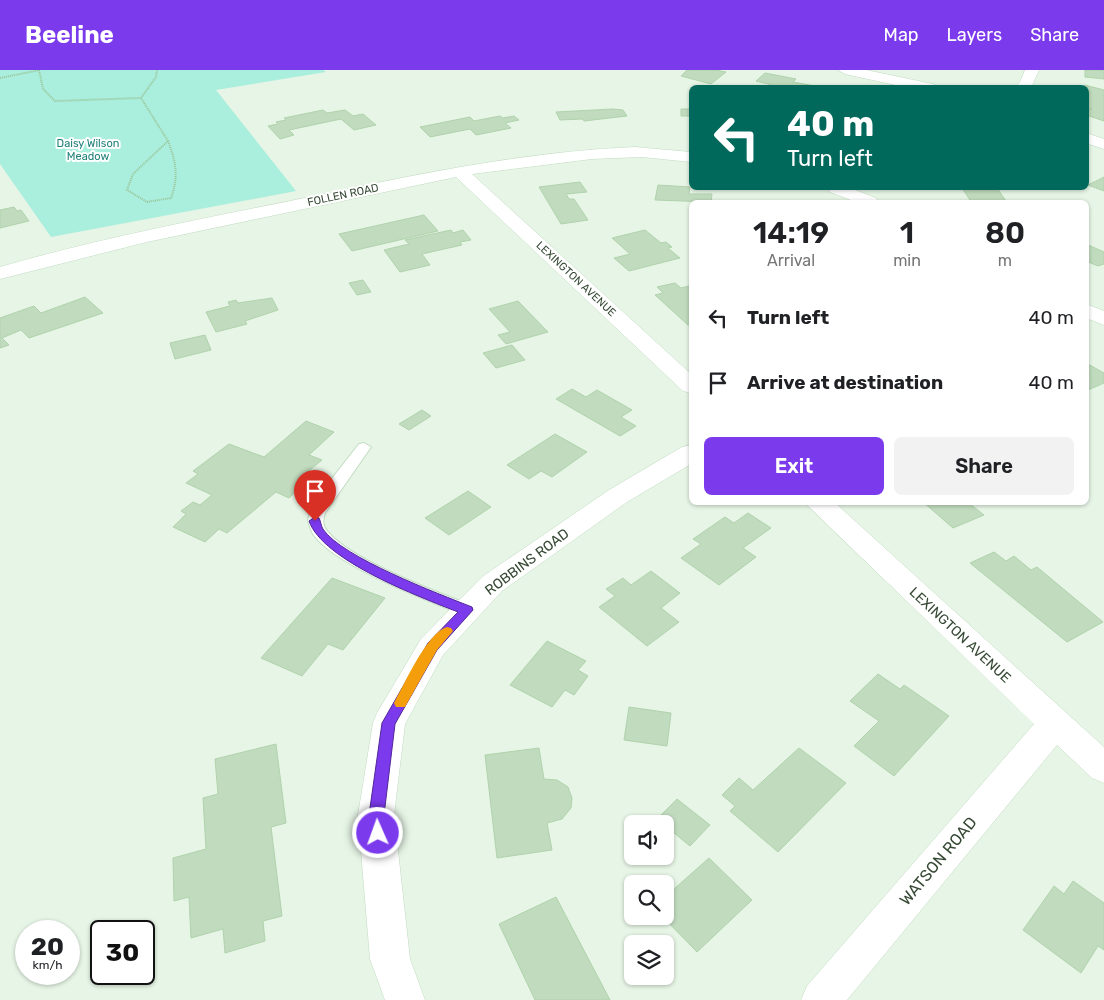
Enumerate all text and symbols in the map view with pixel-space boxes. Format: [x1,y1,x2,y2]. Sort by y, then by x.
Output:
text: Beeline [25,21,114,49]
text: Map [884,24,919,46]
text: Layers [947,24,1002,46]
text: Share [1030,24,1079,46]
text: 40 m [787,103,874,145]
icon: left [704,105,769,170]
park label: Daisy Wilson Meadow [57,137,119,163]
text: Turn left [787,145,873,172]
street label: FOLLEN ROAD [306,181,380,209]
text: 14:19 [753,215,829,251]
text: 1 [900,215,914,251]
text: 80 [985,215,1025,251]
street label: LEXINGTON AVENUE [533,239,619,320]
text: Arrival [767,251,815,270]
text: min [893,251,921,270]
text: m [998,251,1012,270]
icon: left [704,304,732,332]
text: Turn left [747,306,829,329]
text: 40 m [1029,306,1074,329]
icon: arrive [704,369,732,397]
text: Arrive at destination [747,371,943,394]
text: 40 m [1029,371,1074,394]
button: Exit [704,437,884,495]
button: Share [894,437,1074,495]
pin [294,470,336,521]
icon: arrive [301,477,329,505]
street label: ROBBINS ROAD [482,525,572,599]
street label: LEXINGTON AVENUE [906,584,1014,686]
position arrow [351,806,403,858]
street label: WATSON ROAD [895,813,981,909]
map controls [624,815,674,985]
button: sound [624,815,674,865]
button: search [624,875,674,925]
speed limit sign: 30 [90,920,155,985]
text: 20 [31,932,64,961]
button: layers [624,935,674,985]
text: km/h [33,958,62,972]

